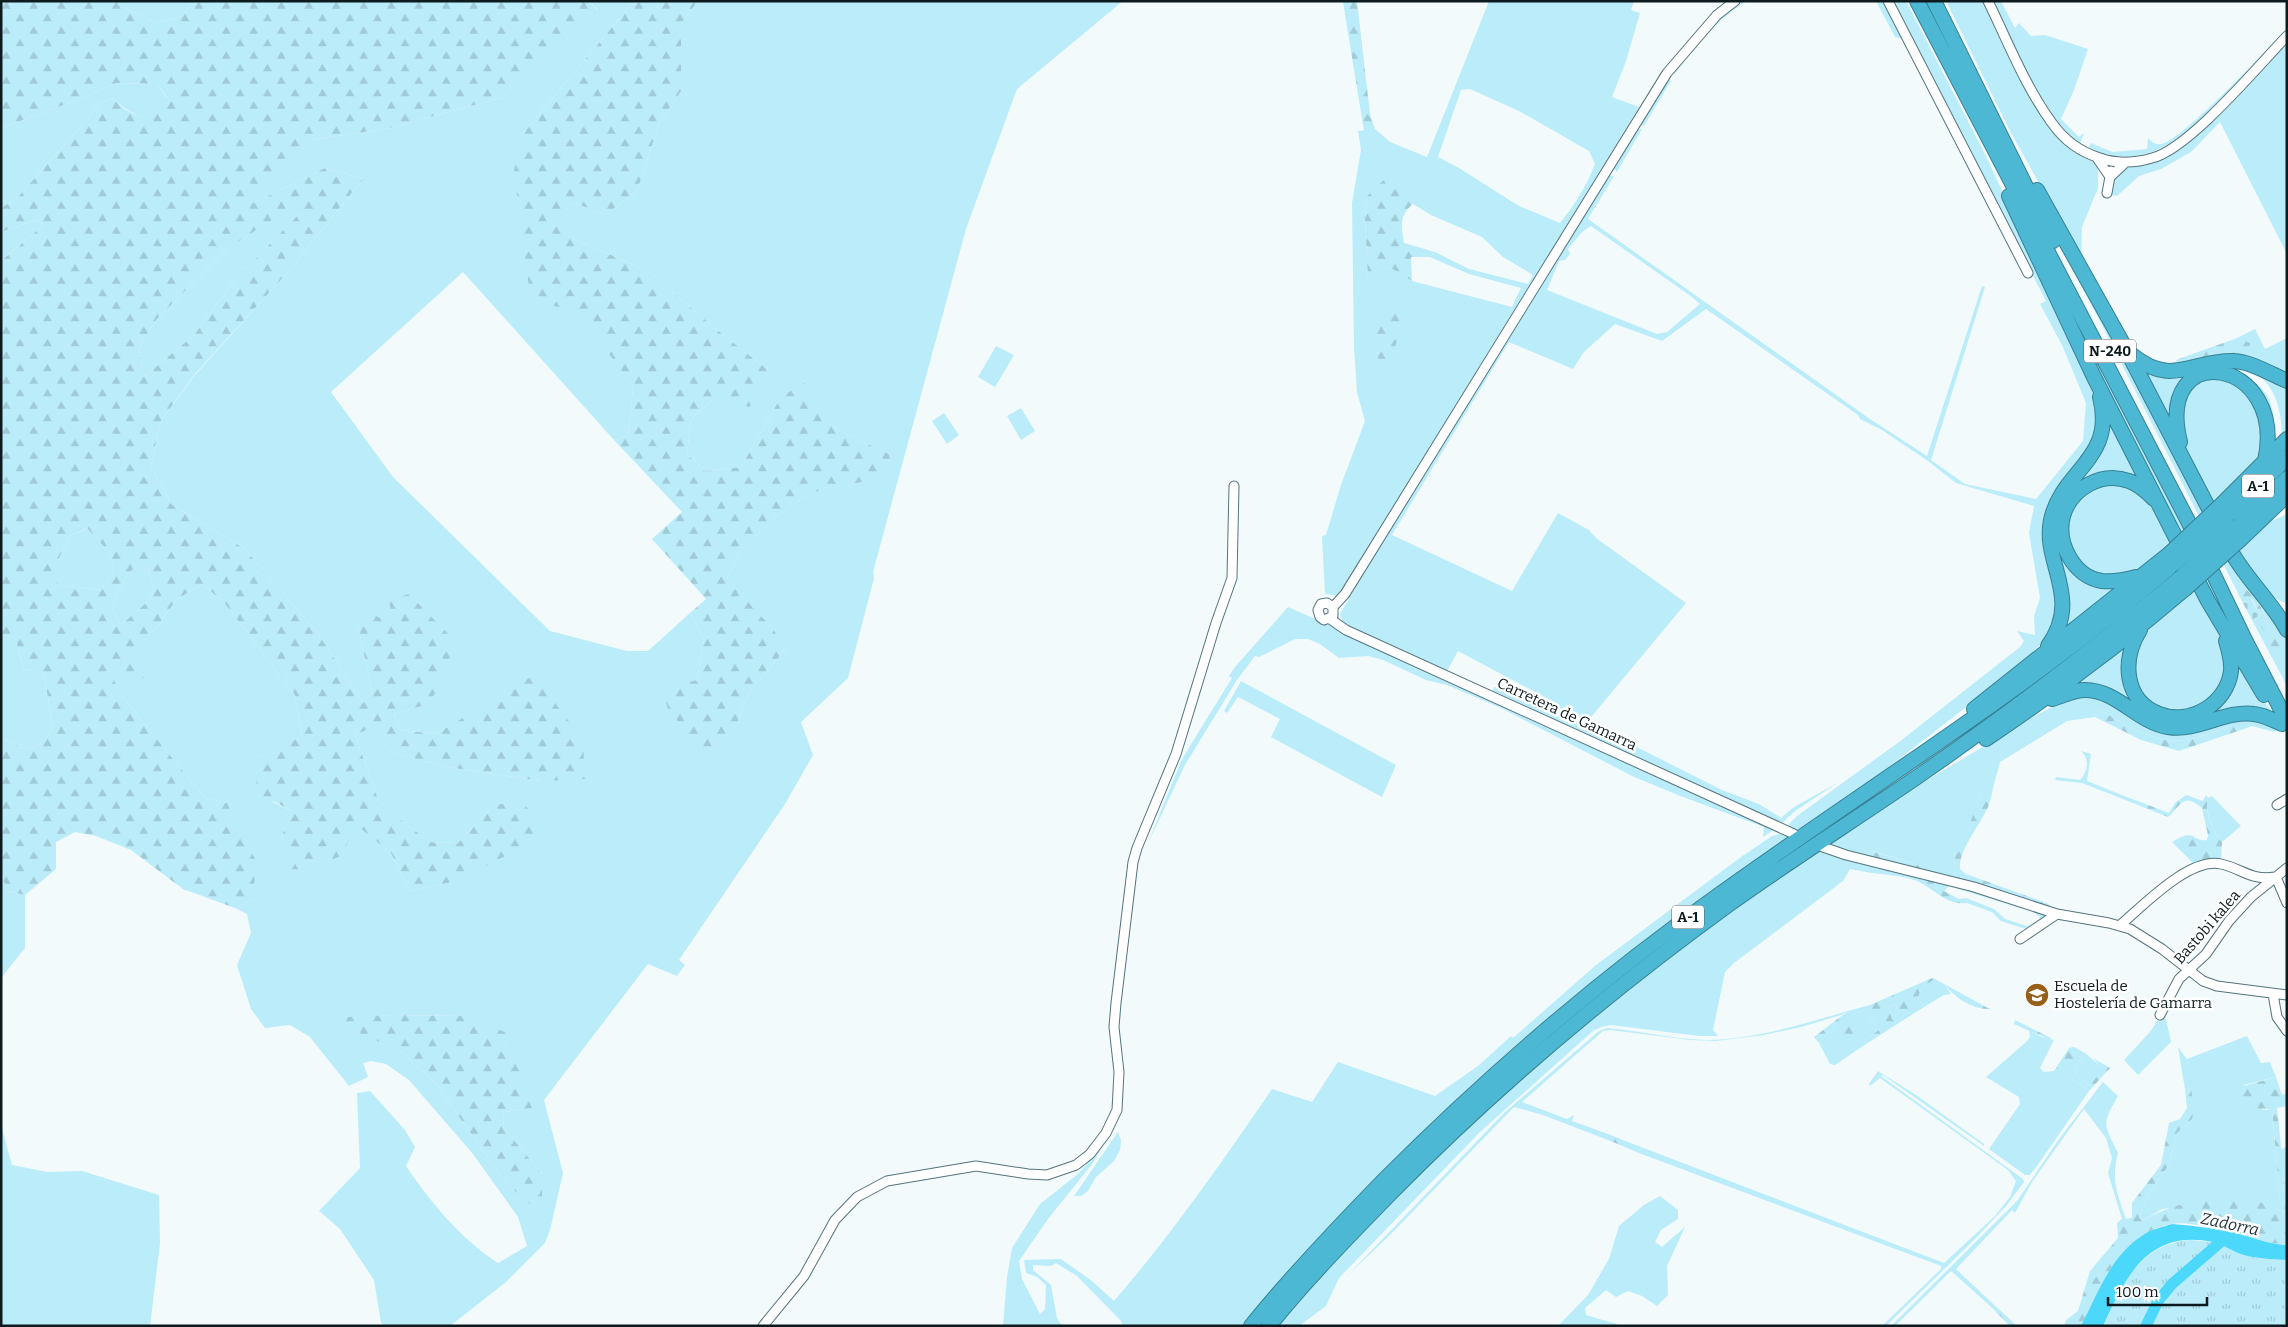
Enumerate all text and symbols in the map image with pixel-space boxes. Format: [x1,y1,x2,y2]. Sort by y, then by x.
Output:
road number: N-240 [2084,340,2136,362]
road number: A-1 [2242,474,2274,498]
street label: Carretera de Gamarra [1494,674,1640,754]
street label: Bastobi kalea [2170,886,2244,968]
road number: A-1 [1672,906,1704,929]
place label: Escuela de Hostelería de Gamarra [2054,977,2212,1012]
school or university icon: Escuela de Hostelería de Gamarra [2024,982,2050,1008]
water label: Zadorra [2199,1209,2261,1239]
scale bar [2108,1274,2207,1306]
text: 100 m [2116,1283,2159,1301]

